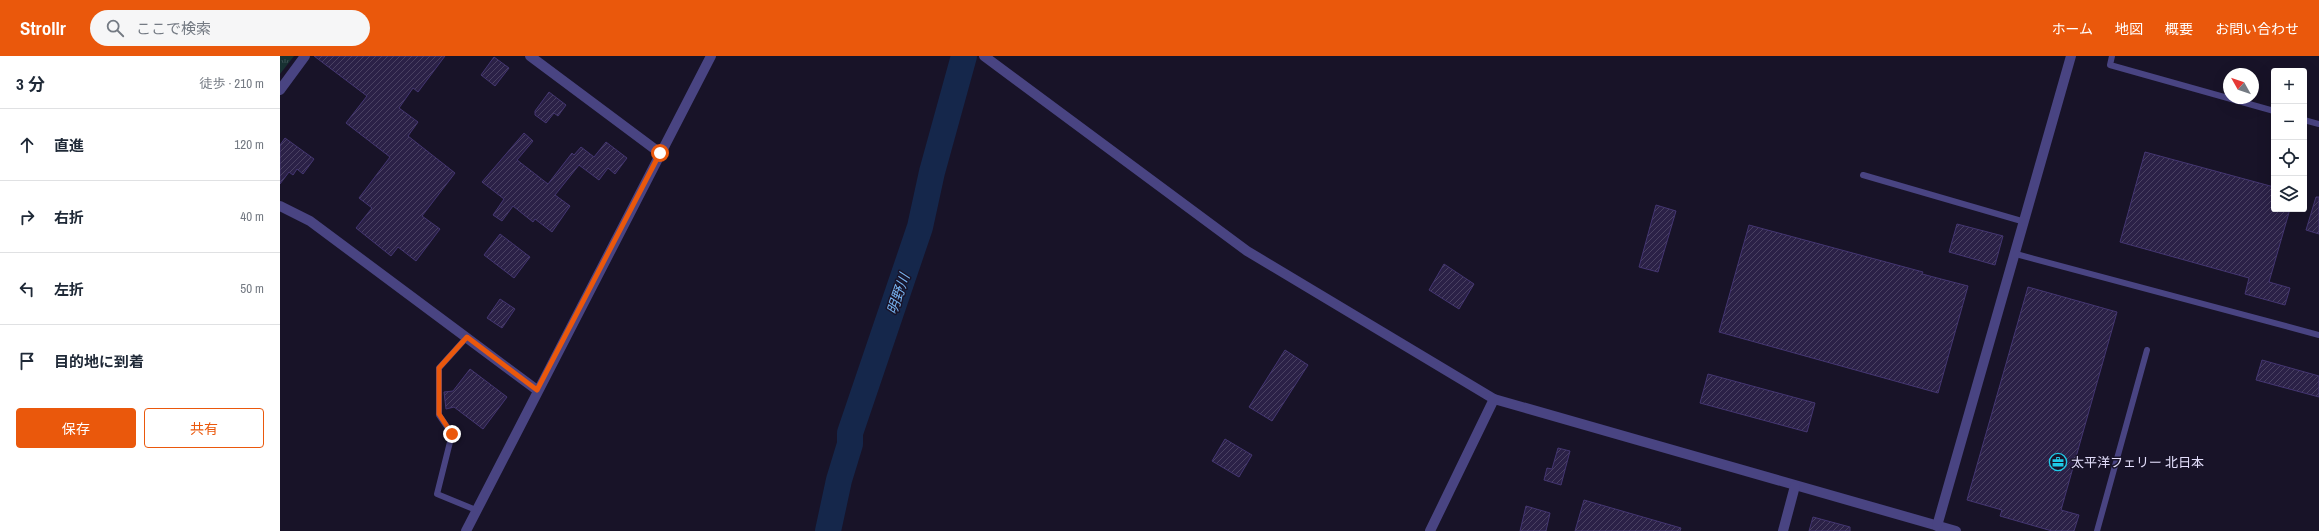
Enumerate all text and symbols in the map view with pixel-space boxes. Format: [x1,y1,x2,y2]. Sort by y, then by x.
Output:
search box [90,10,370,46]
text: Strollr [20,15,66,41]
icon: search [104,17,126,39]
text: ここで検索 [136,18,211,39]
text: ホーム [2051,20,2093,38]
text: 地図 [2115,20,2143,38]
text: 概要 [2165,20,2193,38]
text: お問い合わせ [2215,20,2299,38]
north arrow [2223,68,2259,104]
map controls [2271,68,2307,212]
button: + [2271,68,2307,104]
text: 3 分 [16,72,45,95]
text: 徒歩 · 210 m [199,75,264,92]
button: − [2271,104,2307,140]
icon: ahead [16,134,38,156]
text: 直進 [54,135,84,156]
text: 120 m [234,136,264,153]
button: locate [2271,140,2307,176]
route start [651,144,669,162]
button: layers [2271,176,2307,212]
icon: right [16,206,38,228]
text: 右折 [54,207,84,228]
text: 40 m [240,208,264,225]
water label: 明野川 [883,269,914,317]
icon: left [16,278,38,300]
text: 左折 [54,279,84,300]
text: 50 m [240,280,264,297]
icon: arrive [16,350,38,372]
text: 目的地に到着 [54,351,144,372]
button: 保存 [16,408,136,448]
button: 共有 [144,408,264,448]
route end [443,425,461,443]
office icon: 太平洋フェリー 北日本 [2048,452,2068,472]
place label: 太平洋フェリー 北日本 [2071,454,2204,471]

